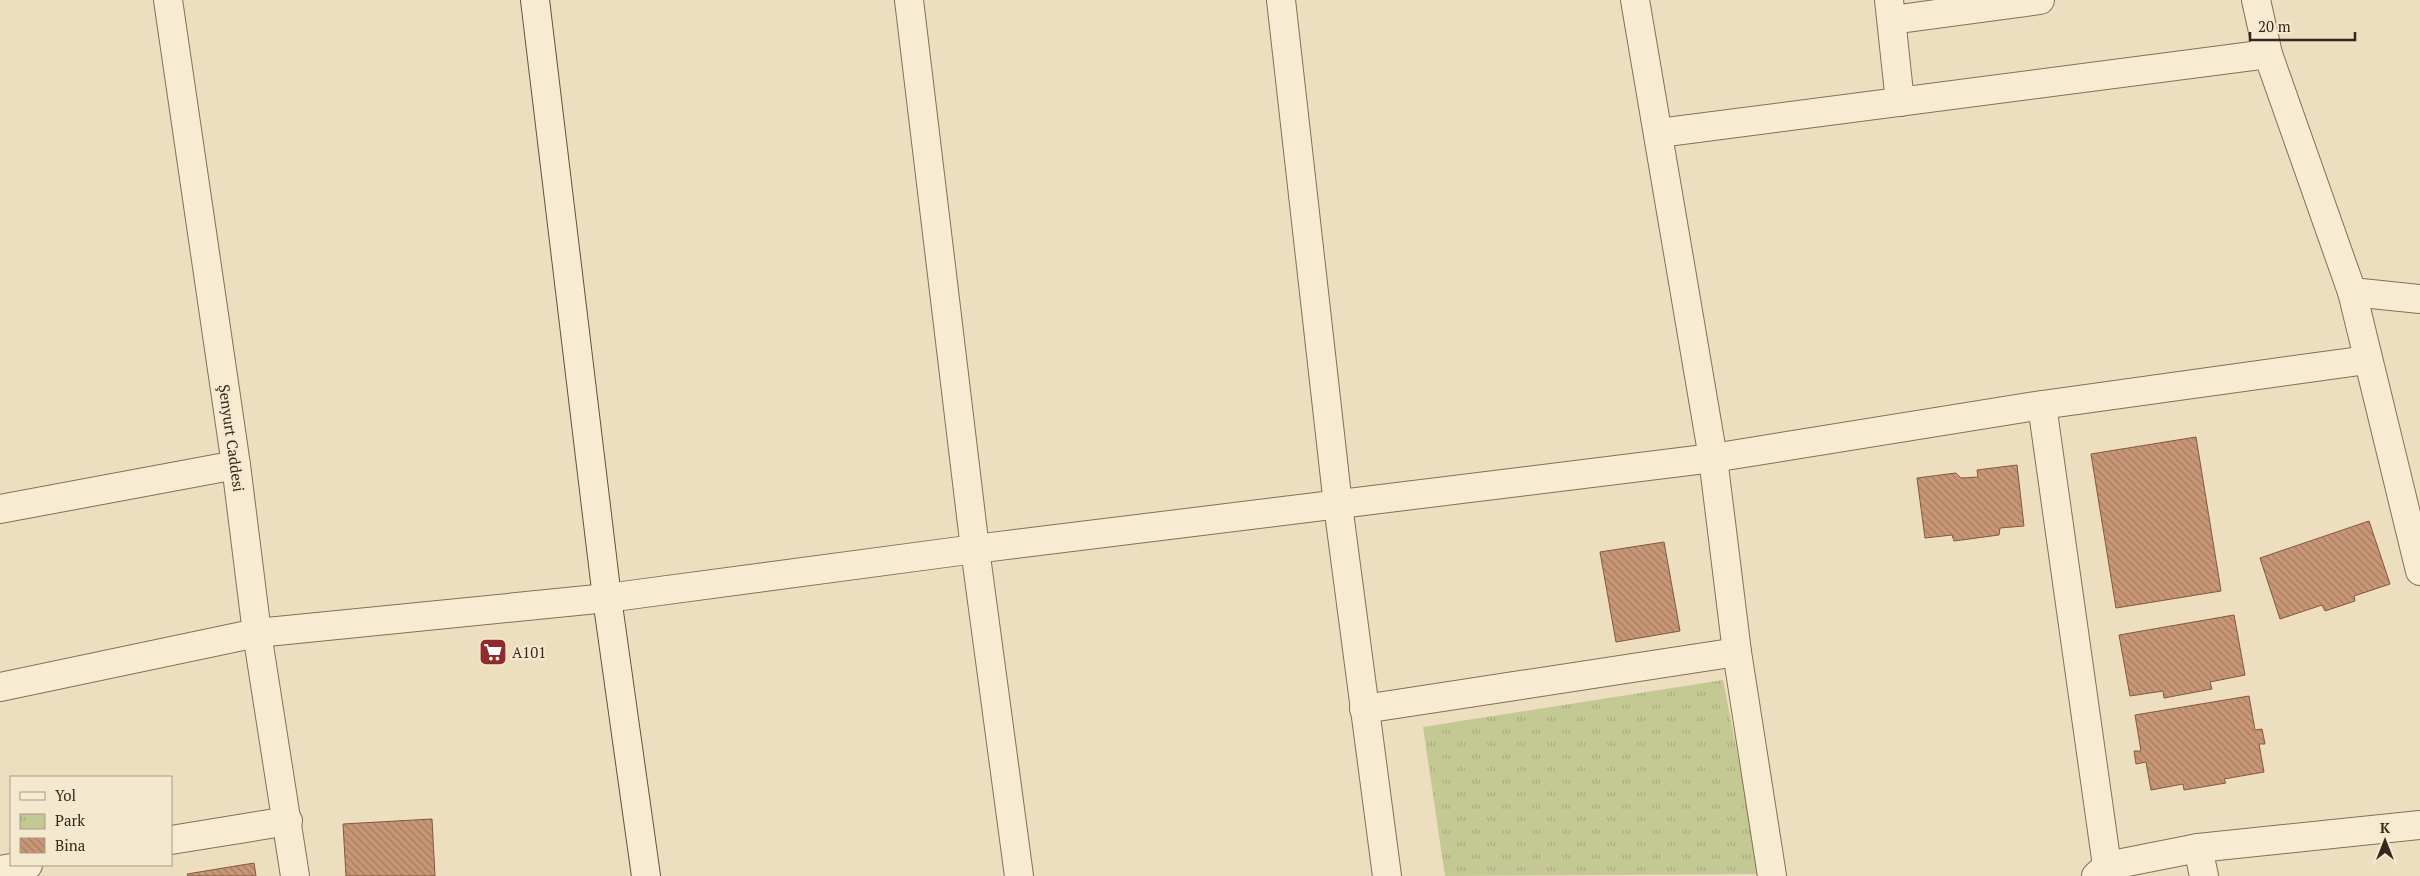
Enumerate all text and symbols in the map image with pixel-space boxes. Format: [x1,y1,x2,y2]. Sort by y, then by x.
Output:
scale bar [2250,10,2355,42]
text: 20 m [2258,16,2291,36]
street label: Şenyurt Caddesi [215,383,249,493]
supermarket icon: A101 [478,637,508,667]
place label: A101 [512,642,546,662]
legend [10,776,172,866]
text: Yol [55,785,76,805]
text: Park [55,810,85,830]
north arrow [2360,816,2410,866]
text: K [2380,818,2390,837]
text: Bina [55,835,86,855]

